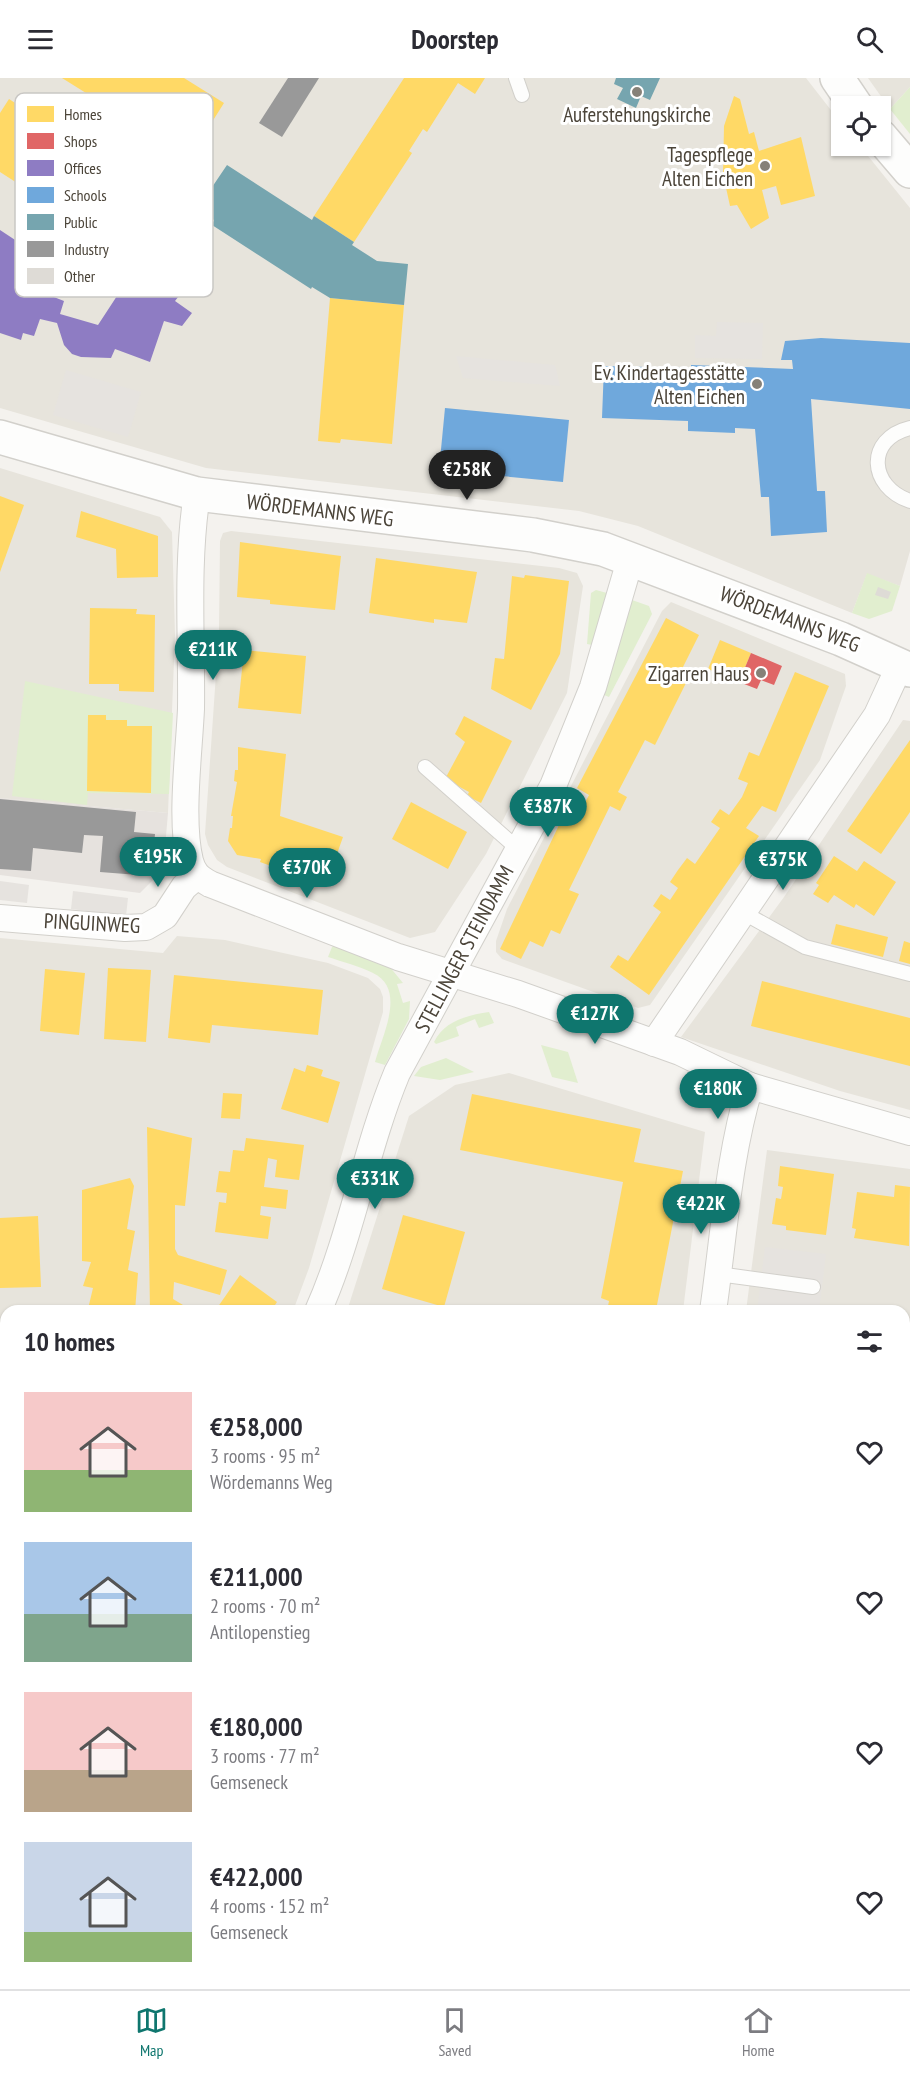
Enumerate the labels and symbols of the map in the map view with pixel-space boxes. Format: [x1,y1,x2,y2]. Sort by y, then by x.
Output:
marker: Auferstehungskirche [630,85,644,99]
legend [15,93,213,297]
place label: Auferstehungskirche [563,101,711,128]
text: Homes [64,104,102,124]
text: Shops [64,131,97,151]
place label: Tagespflege Alten Eichen [662,141,753,192]
text: Offices [64,158,101,178]
marker: Tagespflege Alten Eichen [758,159,772,173]
text: Schools [64,185,107,205]
text: Public [64,212,98,232]
text: Industry [64,239,109,259]
text: Other [64,266,96,286]
place label: Ev. Kindertagesstätte Alten Eichen [594,359,745,410]
marker: Ev. Kindertagesstätte Alten Eichen [750,377,764,391]
pin: €258K [425,450,509,501]
street label: WÖRDEMANNS WEG [245,488,395,532]
street label: WÖRDEMANNS WEG [716,580,864,658]
pin: €211K [171,630,255,681]
place label: Zigarren Haus [648,660,749,687]
marker: Zigarren Haus [754,666,768,680]
pin: €387K [506,787,590,838]
pin: €195K [116,837,200,888]
pin: €375K [741,840,825,891]
pin: €370K [265,848,349,899]
street label: STELLINGER STEINDAMM [408,861,520,1037]
street label: PINGUINWEG [43,907,141,939]
pin: €127K [553,994,637,1045]
pin: €180K [676,1069,760,1120]
pin: €331K [333,1159,417,1210]
pin: €422K [659,1184,743,1235]

